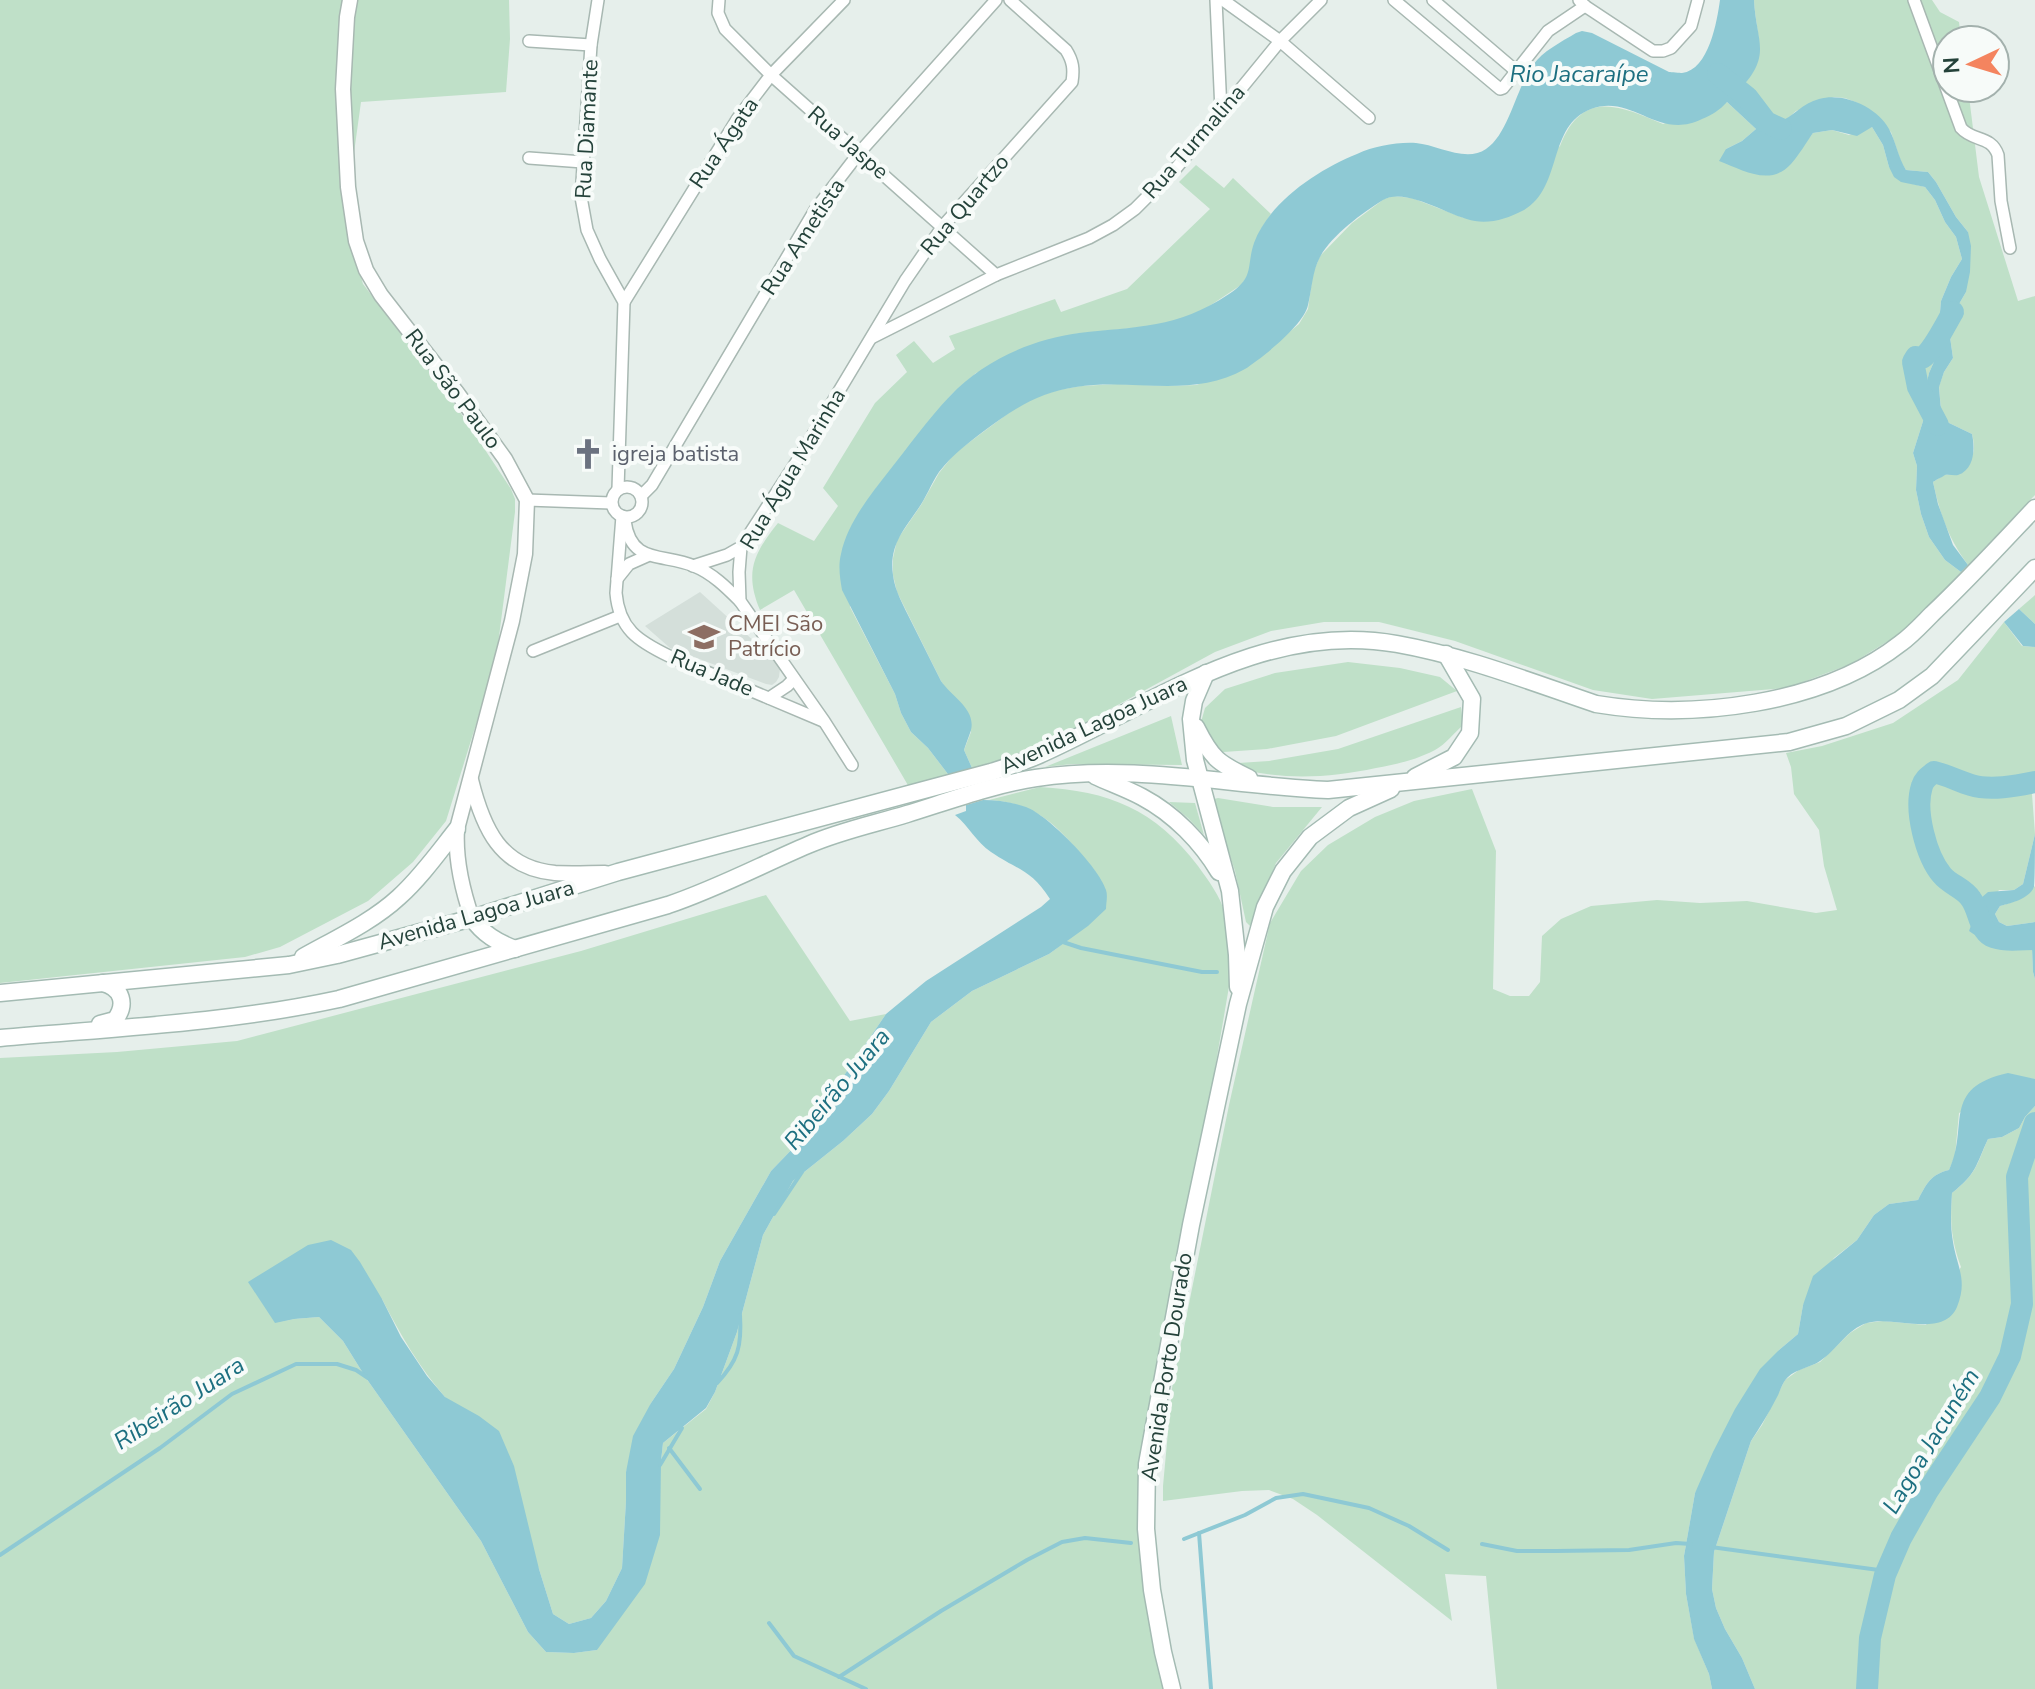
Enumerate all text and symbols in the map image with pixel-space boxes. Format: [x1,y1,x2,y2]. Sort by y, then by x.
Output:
north arrow [1931,24,2011,104]
text: N [1937,56,1968,75]
street label: Rua Diamante [568,58,606,200]
water label: Rio Jacaraípe [1510,58,1649,90]
street label: Rua Turmalina [1136,78,1252,206]
street label: Rua Ágata [682,91,766,195]
street label: Rua Jaspe [801,99,895,187]
street label: Rua Quartzo [914,148,1016,262]
street label: Rua Ametista [754,173,852,301]
street label: Rua São Paulo [398,323,508,455]
street label: Rua Água Marinha [733,383,853,555]
church icon: igreja batista [571,437,605,471]
place label: igreja batista [612,439,739,469]
place label: CMEI São Patrício [728,609,823,664]
school or university icon: CMEI São Patrício [687,620,721,654]
street label: Rua Jade [666,642,758,704]
street label: Avenida Lagoa Juara [996,669,1192,781]
street label: Avenida Lagoa Juara [374,873,578,957]
water label: Ribeirão Juara [777,1021,897,1157]
street label: Avenida Porto Dourado [1134,1251,1200,1483]
water label: Ribeirão Juara [107,1349,251,1457]
water label: Lagoa Jacuném [1875,1362,1987,1520]

